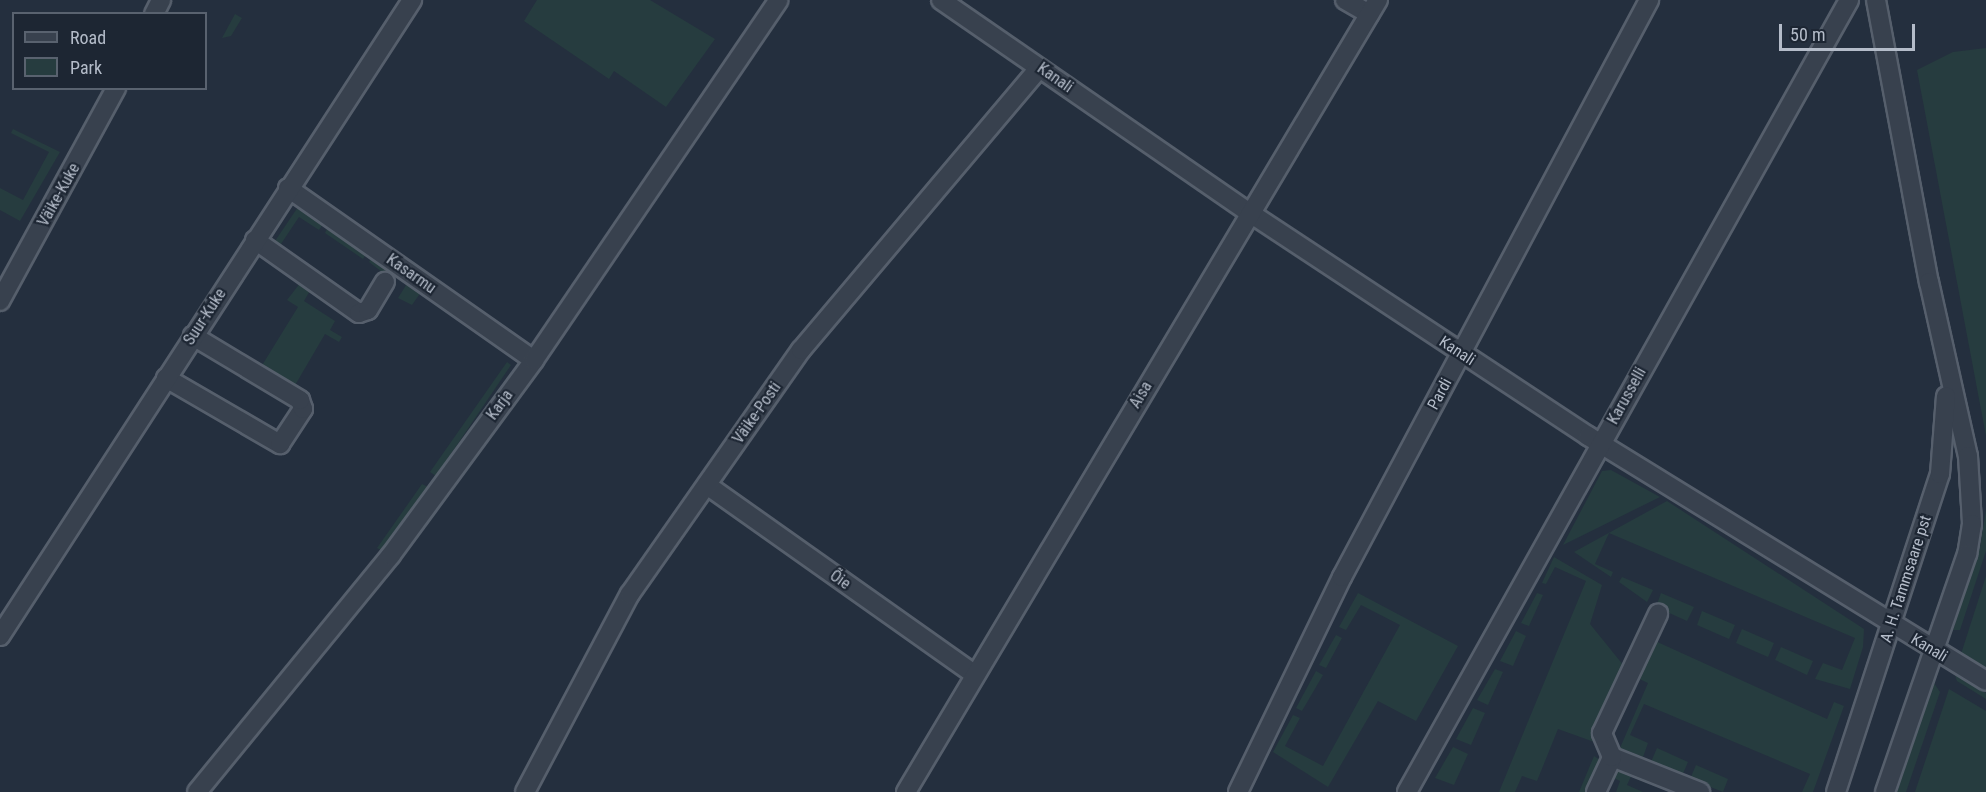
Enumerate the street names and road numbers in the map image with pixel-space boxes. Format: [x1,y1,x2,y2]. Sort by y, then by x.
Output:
street label: Kanali [1033,59,1077,97]
street label: Väike-Kuke [34,160,84,230]
street label: Kasarmu [383,250,439,298]
street label: Suur-Kuke [180,285,230,349]
street label: Kanali [1435,332,1479,370]
street label: Karusselli [1604,364,1650,428]
street label: Pardi [1424,375,1456,413]
street label: Väike-Posti [729,378,785,448]
street label: Aisa [1126,378,1156,412]
street label: Karja [483,386,517,424]
street label: A. H. Tammsaare pst [1876,513,1936,645]
street label: Õie [826,566,854,594]
street label: Kanali [1907,630,1951,666]

